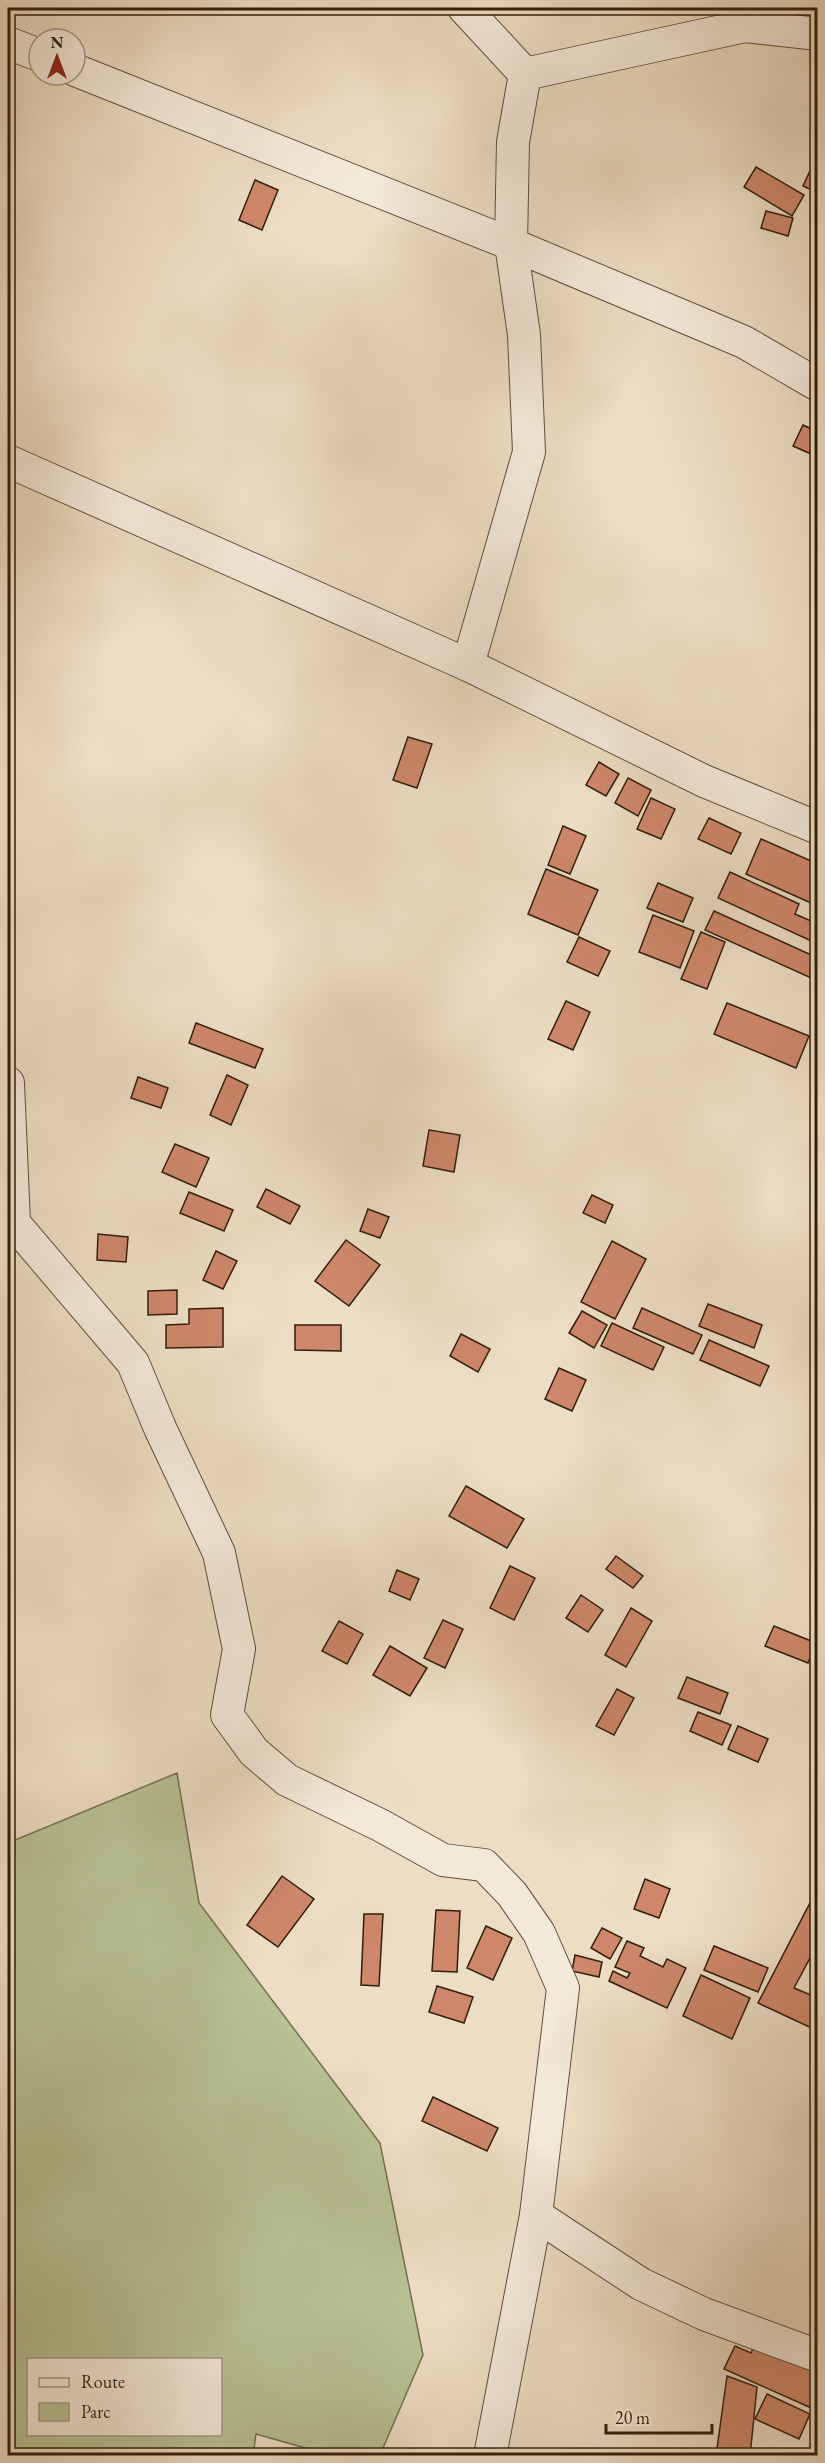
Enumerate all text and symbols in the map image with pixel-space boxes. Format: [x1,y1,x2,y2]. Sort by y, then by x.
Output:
north arrow [27,27,87,87]
text: N [51,32,64,53]
legend [27,2358,222,2436]
text: Route [81,2370,125,2393]
scale bar [606,2397,712,2435]
text: Parc [81,2400,111,2423]
text: 20 m [615,2406,650,2429]

